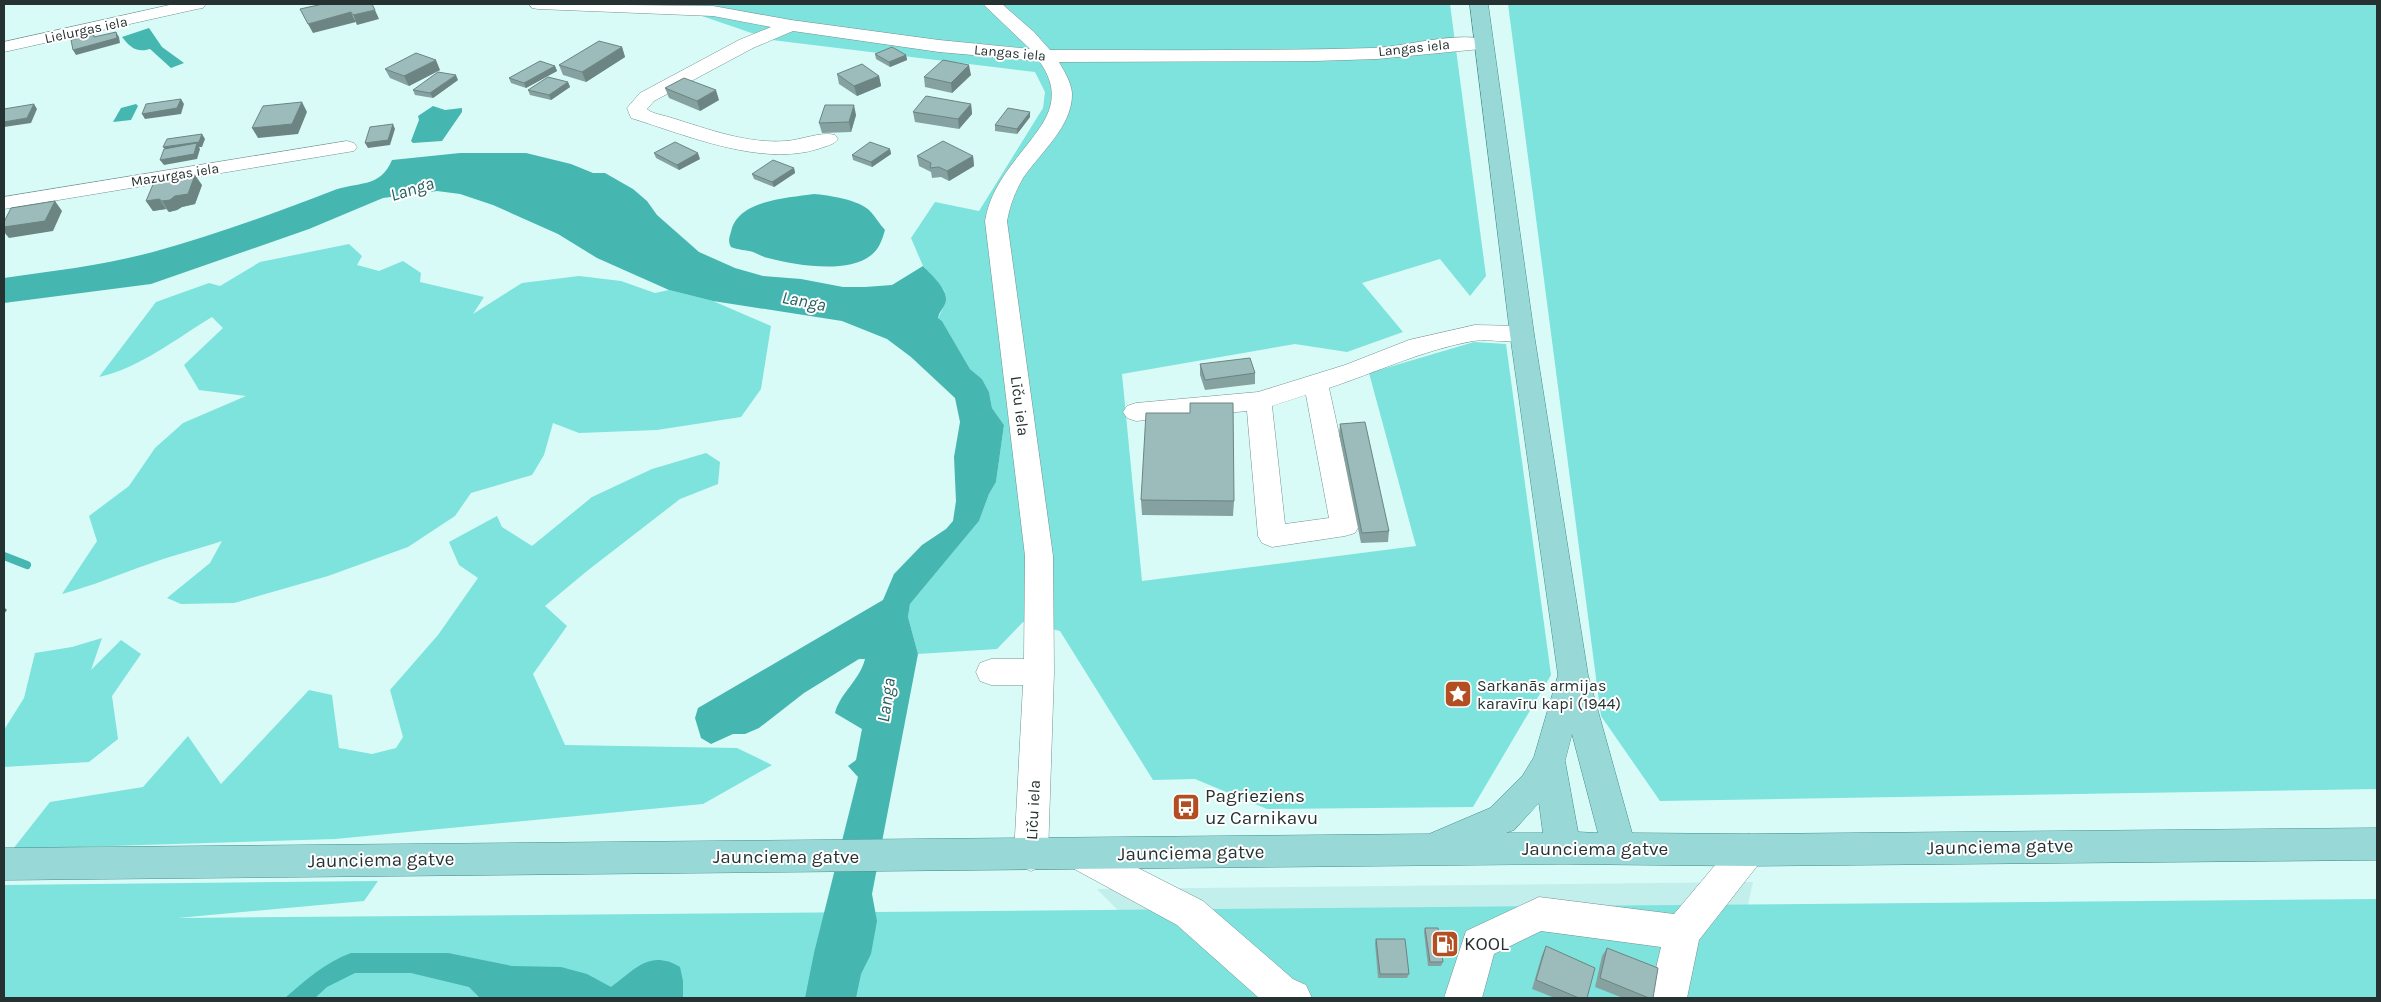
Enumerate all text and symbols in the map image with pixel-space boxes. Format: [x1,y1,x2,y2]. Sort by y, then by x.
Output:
street label: Lielurgas iela [43,13,129,47]
street label: Langas iela [1377,36,1451,60]
street label: Langas iela [973,41,1047,65]
street label: Mazurgas iela [130,160,220,190]
water label: Langa [387,172,437,206]
water label: Langa [780,286,828,316]
street label: Līču iela [1007,375,1033,437]
water label: Langa [872,676,900,724]
place label: Sarkanās armijas karavīru kapi (1944) [1477,676,1621,713]
place icon: Sarkanās armijas karavīru kapi (1944) [1443,679,1473,709]
street label: Līču iela [1022,779,1044,841]
place label: Pagrieziens uz Carnikavu [1205,785,1318,829]
bus stop icon: Pagrieziens uz Carnikavu [1171,792,1201,822]
street label: Jaunciema gatve [1926,835,2074,859]
street label: Jaunciema gatve [1522,838,1668,860]
street label: Jaunciema gatve [1117,841,1265,865]
street label: Jaunciema gatve [713,846,859,868]
street label: Jaunciema gatve [307,848,455,872]
fuel station icon: KOOL [1430,929,1460,959]
place label: KOOL [1464,933,1509,955]

